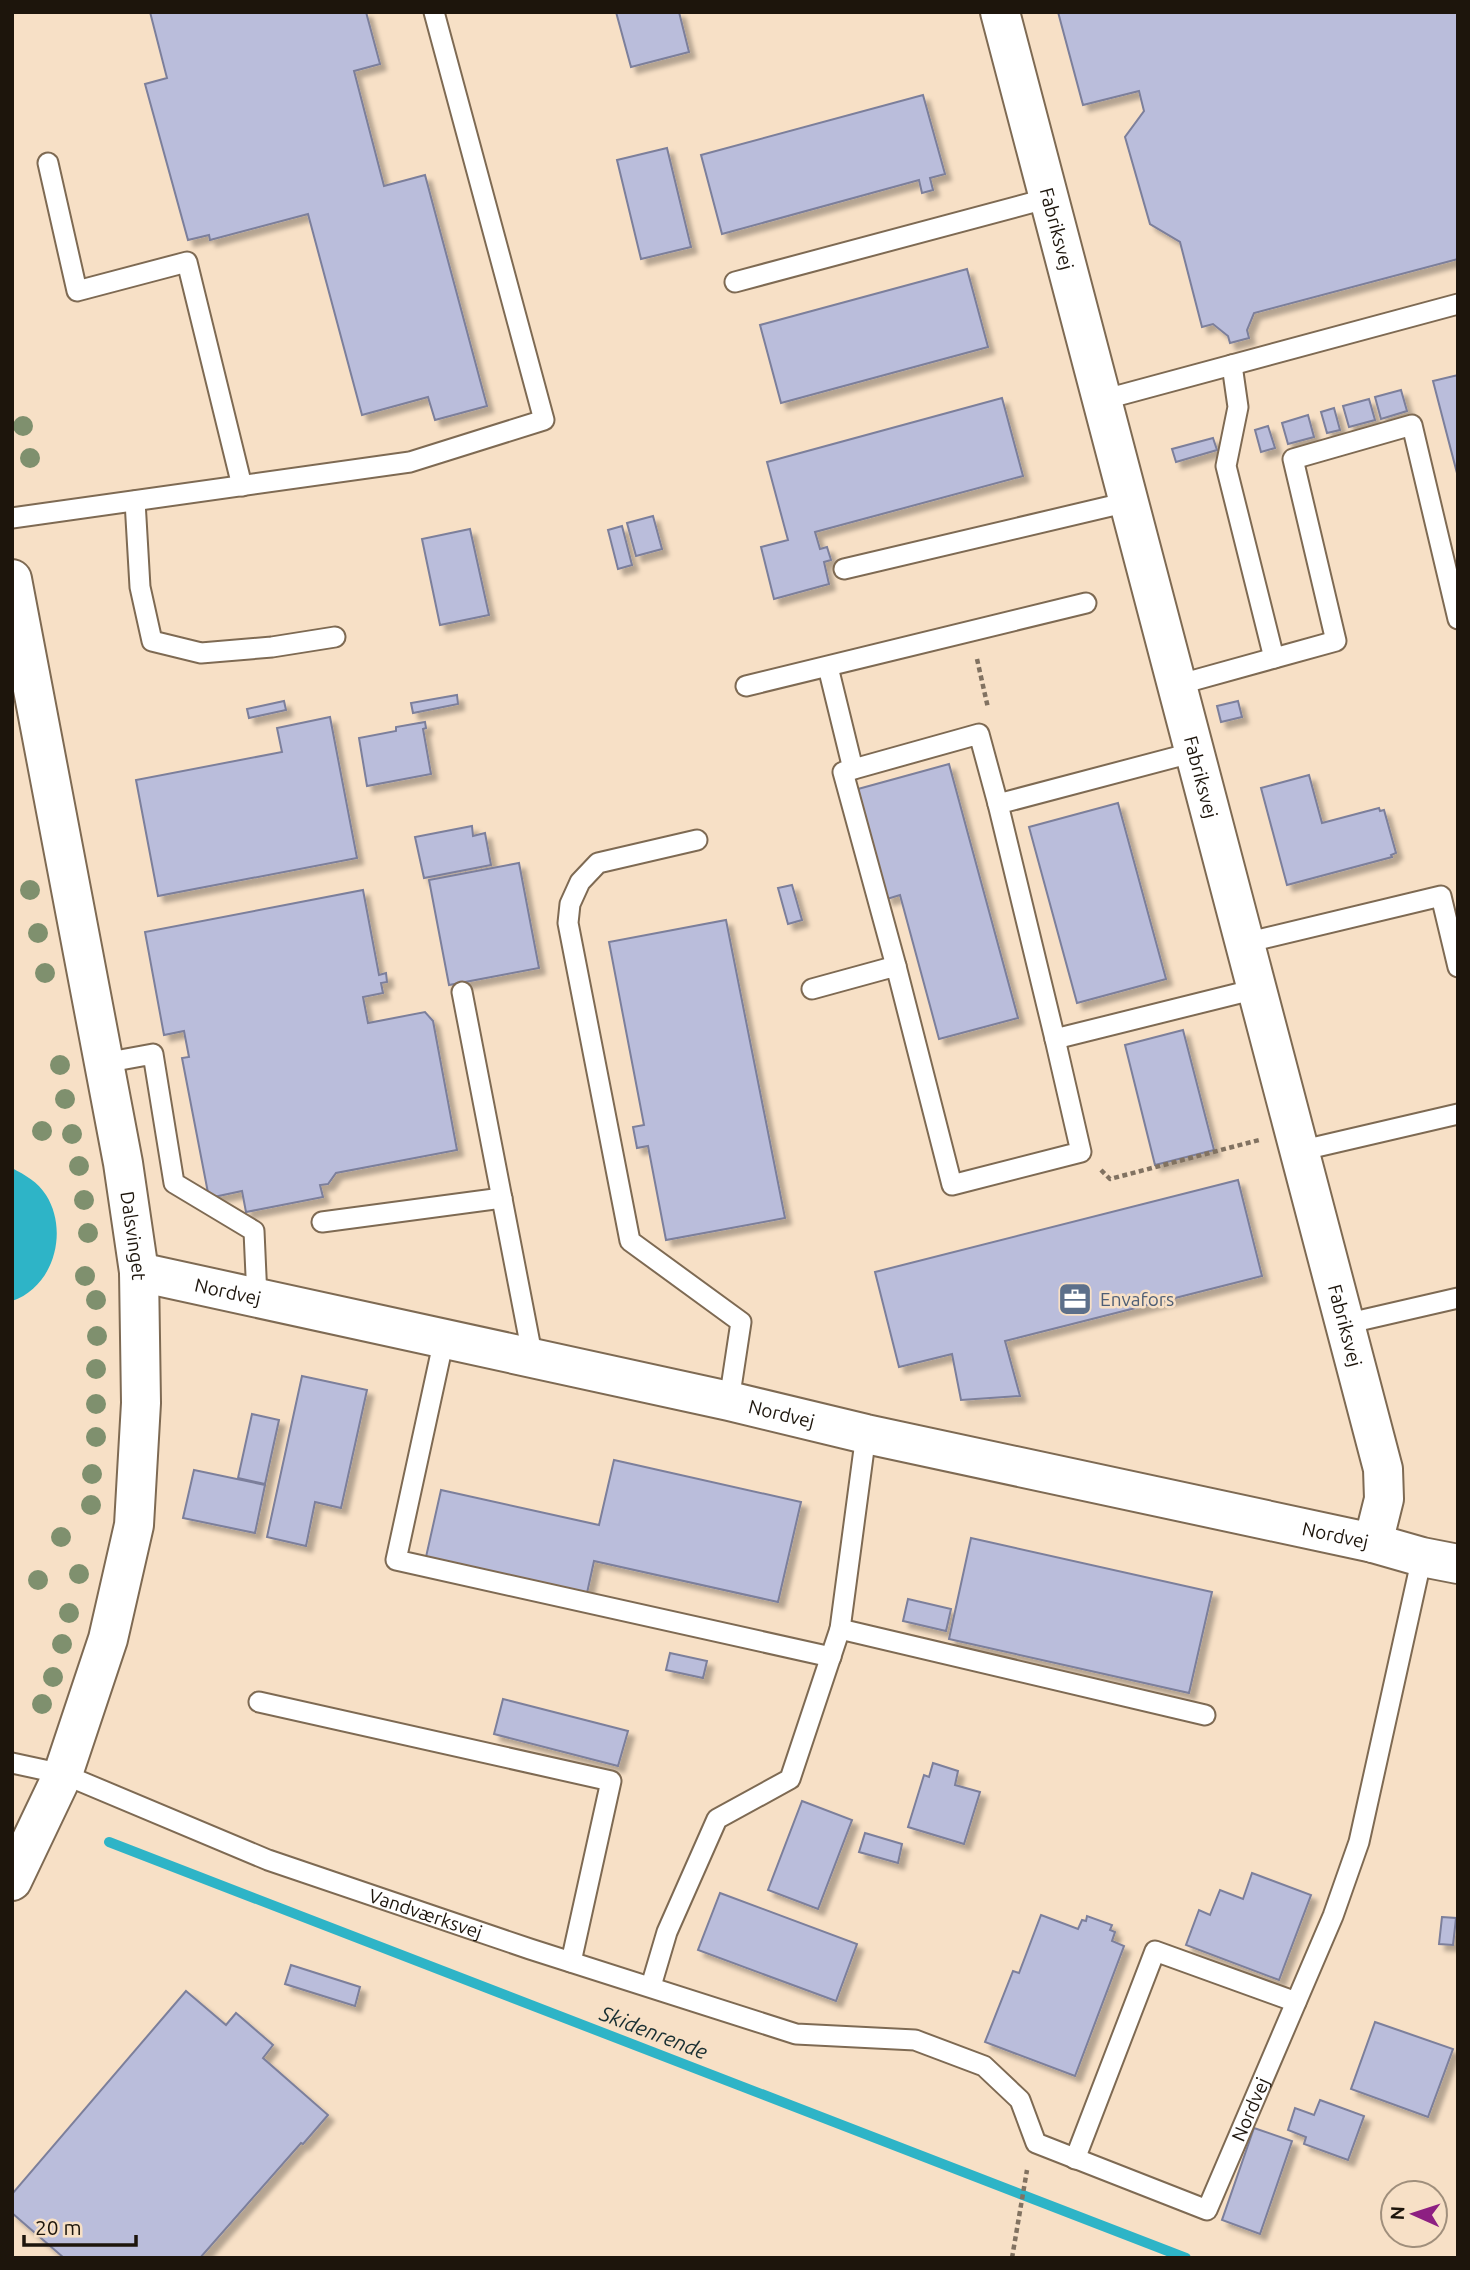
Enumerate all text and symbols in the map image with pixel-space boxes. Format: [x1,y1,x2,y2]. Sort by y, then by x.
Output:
street label: Fabriksvej [1036,185,1078,272]
street label: Fabriksvej [1180,733,1222,821]
street label: Dalsvinget [116,1190,150,1281]
street label: Nordvej [193,1273,263,1309]
office icon: Envafors [1056,1280,1094,1318]
street label: Fabriksvej [1324,1282,1367,1369]
place label: Envafors [1100,1288,1174,1310]
street label: Nordvej [746,1395,817,1432]
street label: Nordvej [1300,1517,1371,1553]
street label: Vandværksvej [366,1884,485,1943]
water label: Skidenrende [596,2000,712,2064]
street label: Nordvej [1227,2074,1274,2145]
north arrow [1379,2179,1449,2249]
scale bar [24,2204,136,2248]
text: N [1386,2205,1408,2221]
text: 20 m [35,2215,82,2239]

